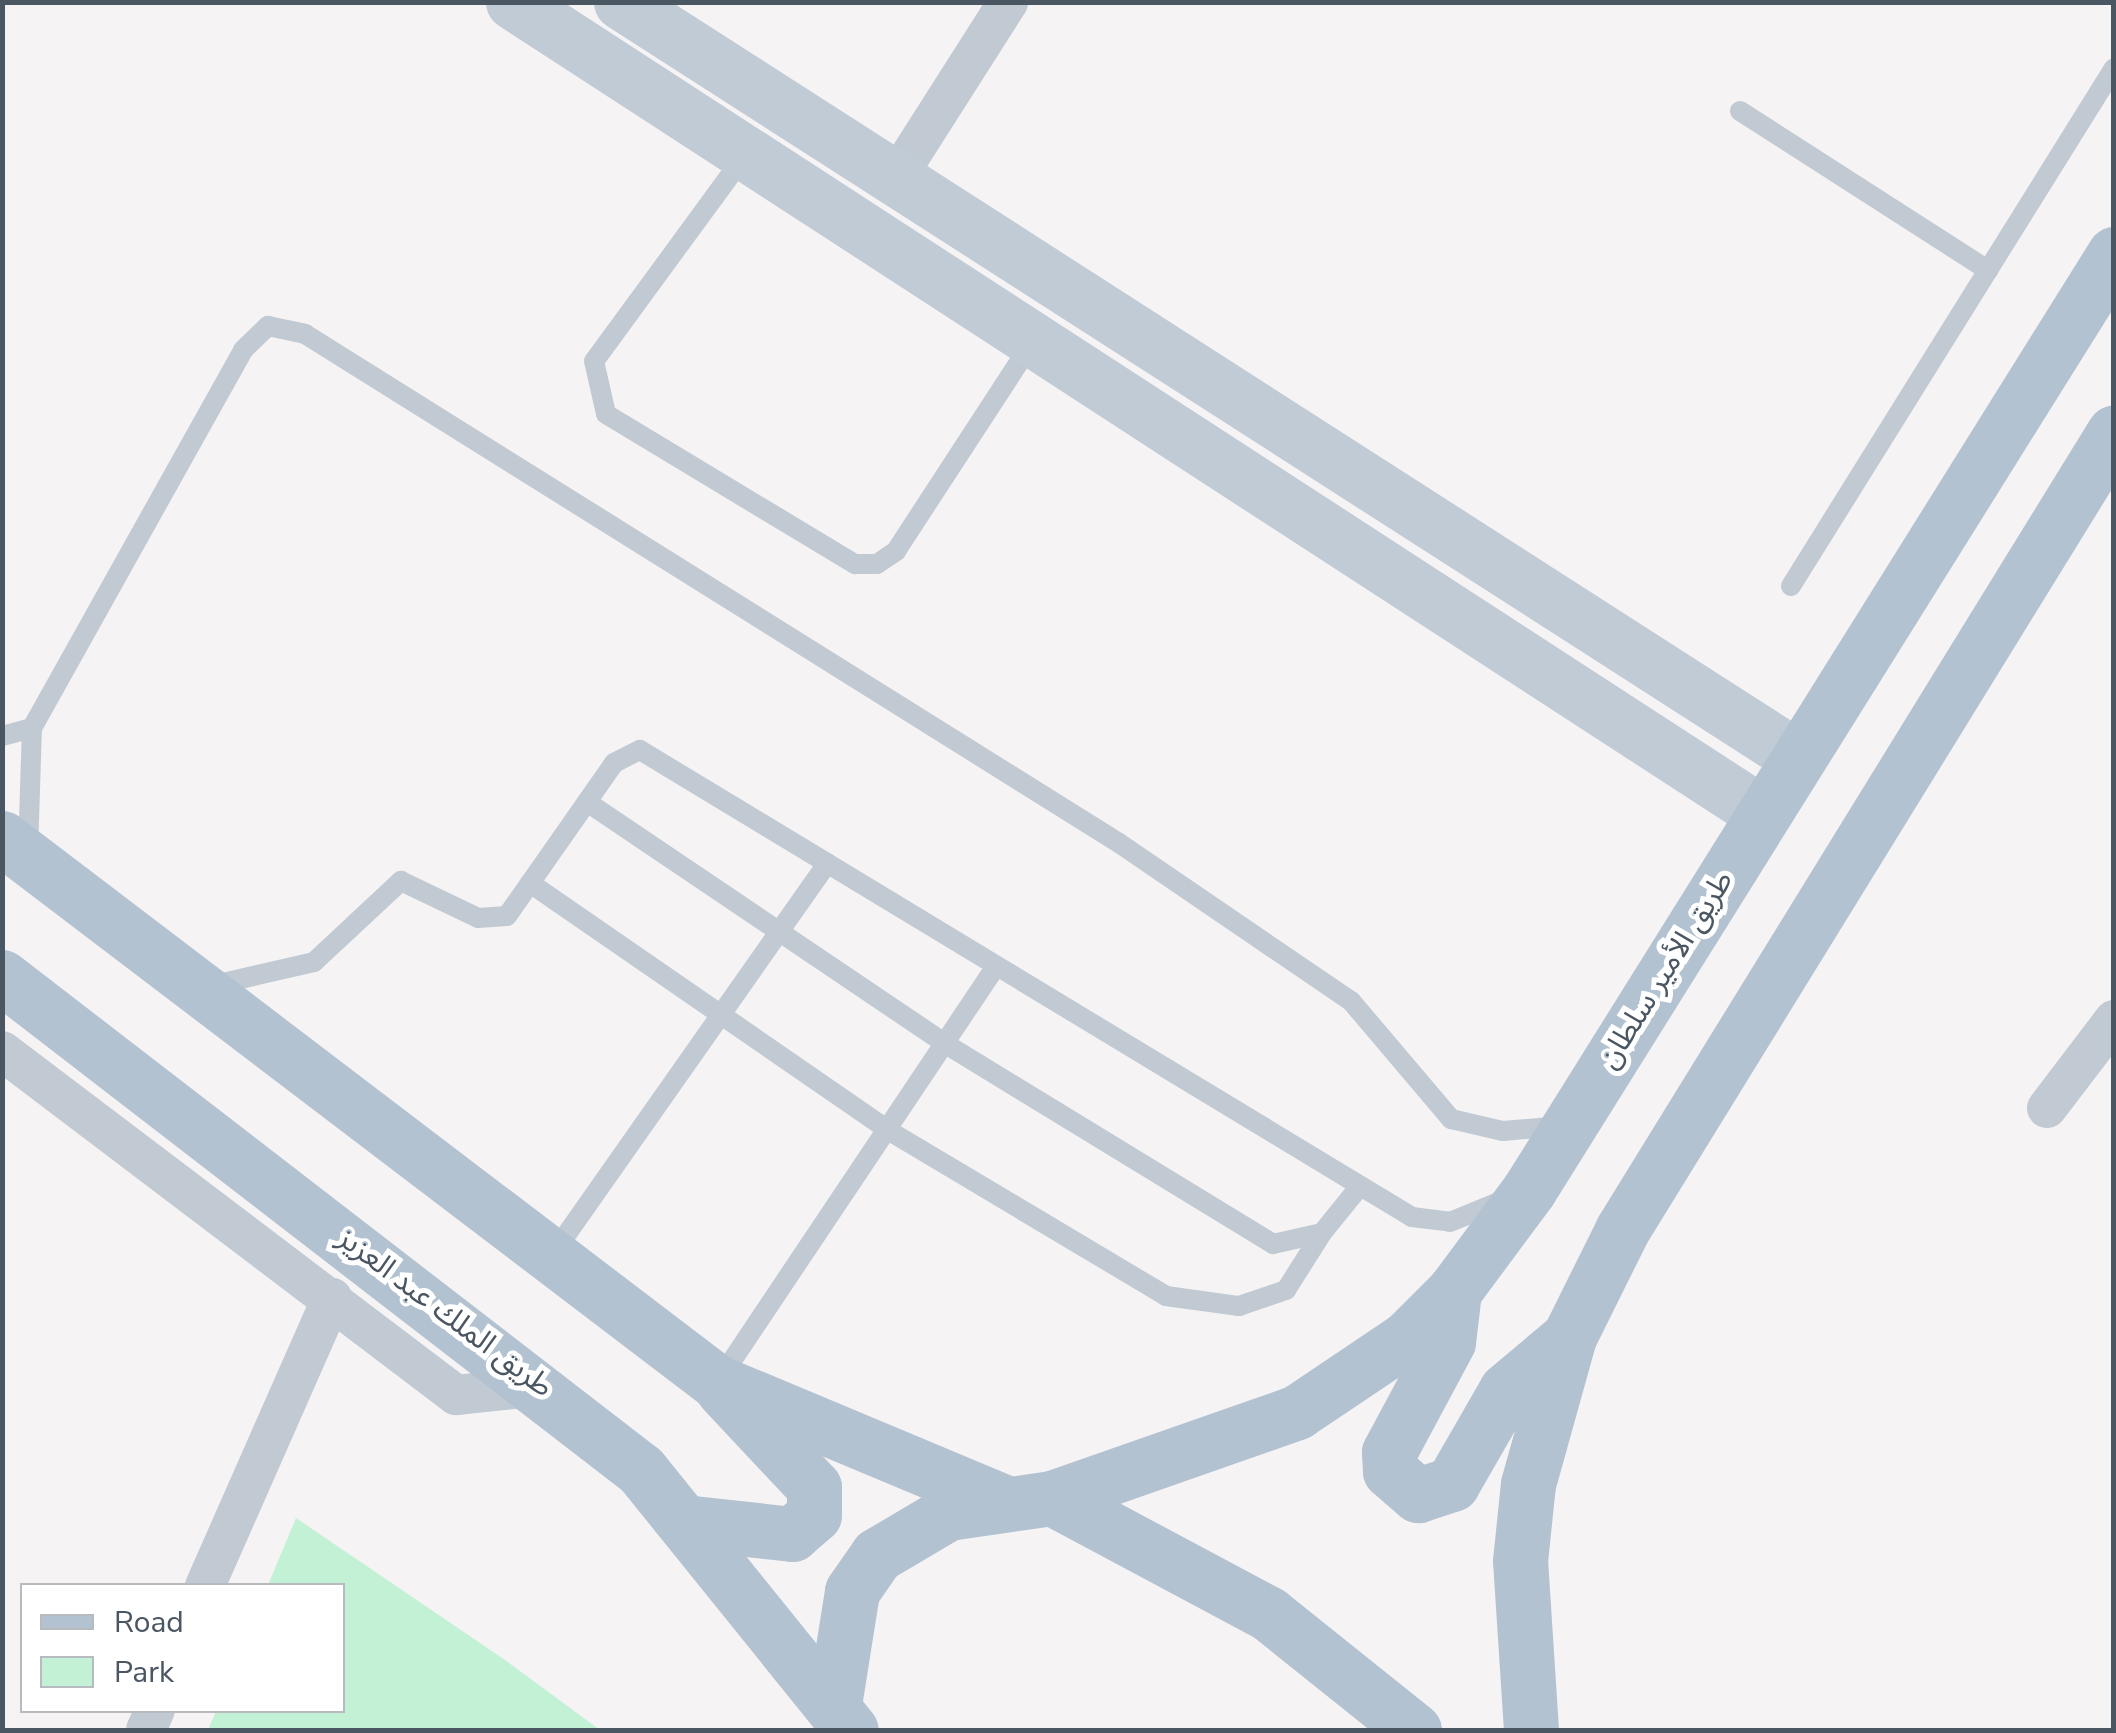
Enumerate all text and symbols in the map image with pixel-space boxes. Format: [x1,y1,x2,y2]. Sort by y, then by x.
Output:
street label: طريق الأمير سلطان [1591,864,1741,1076]
street label: طريق الملك عبد العزيز [330,1220,560,1406]
legend [20,1583,345,1713]
text: Road [114,1602,184,1643]
text: Park [114,1652,174,1693]

